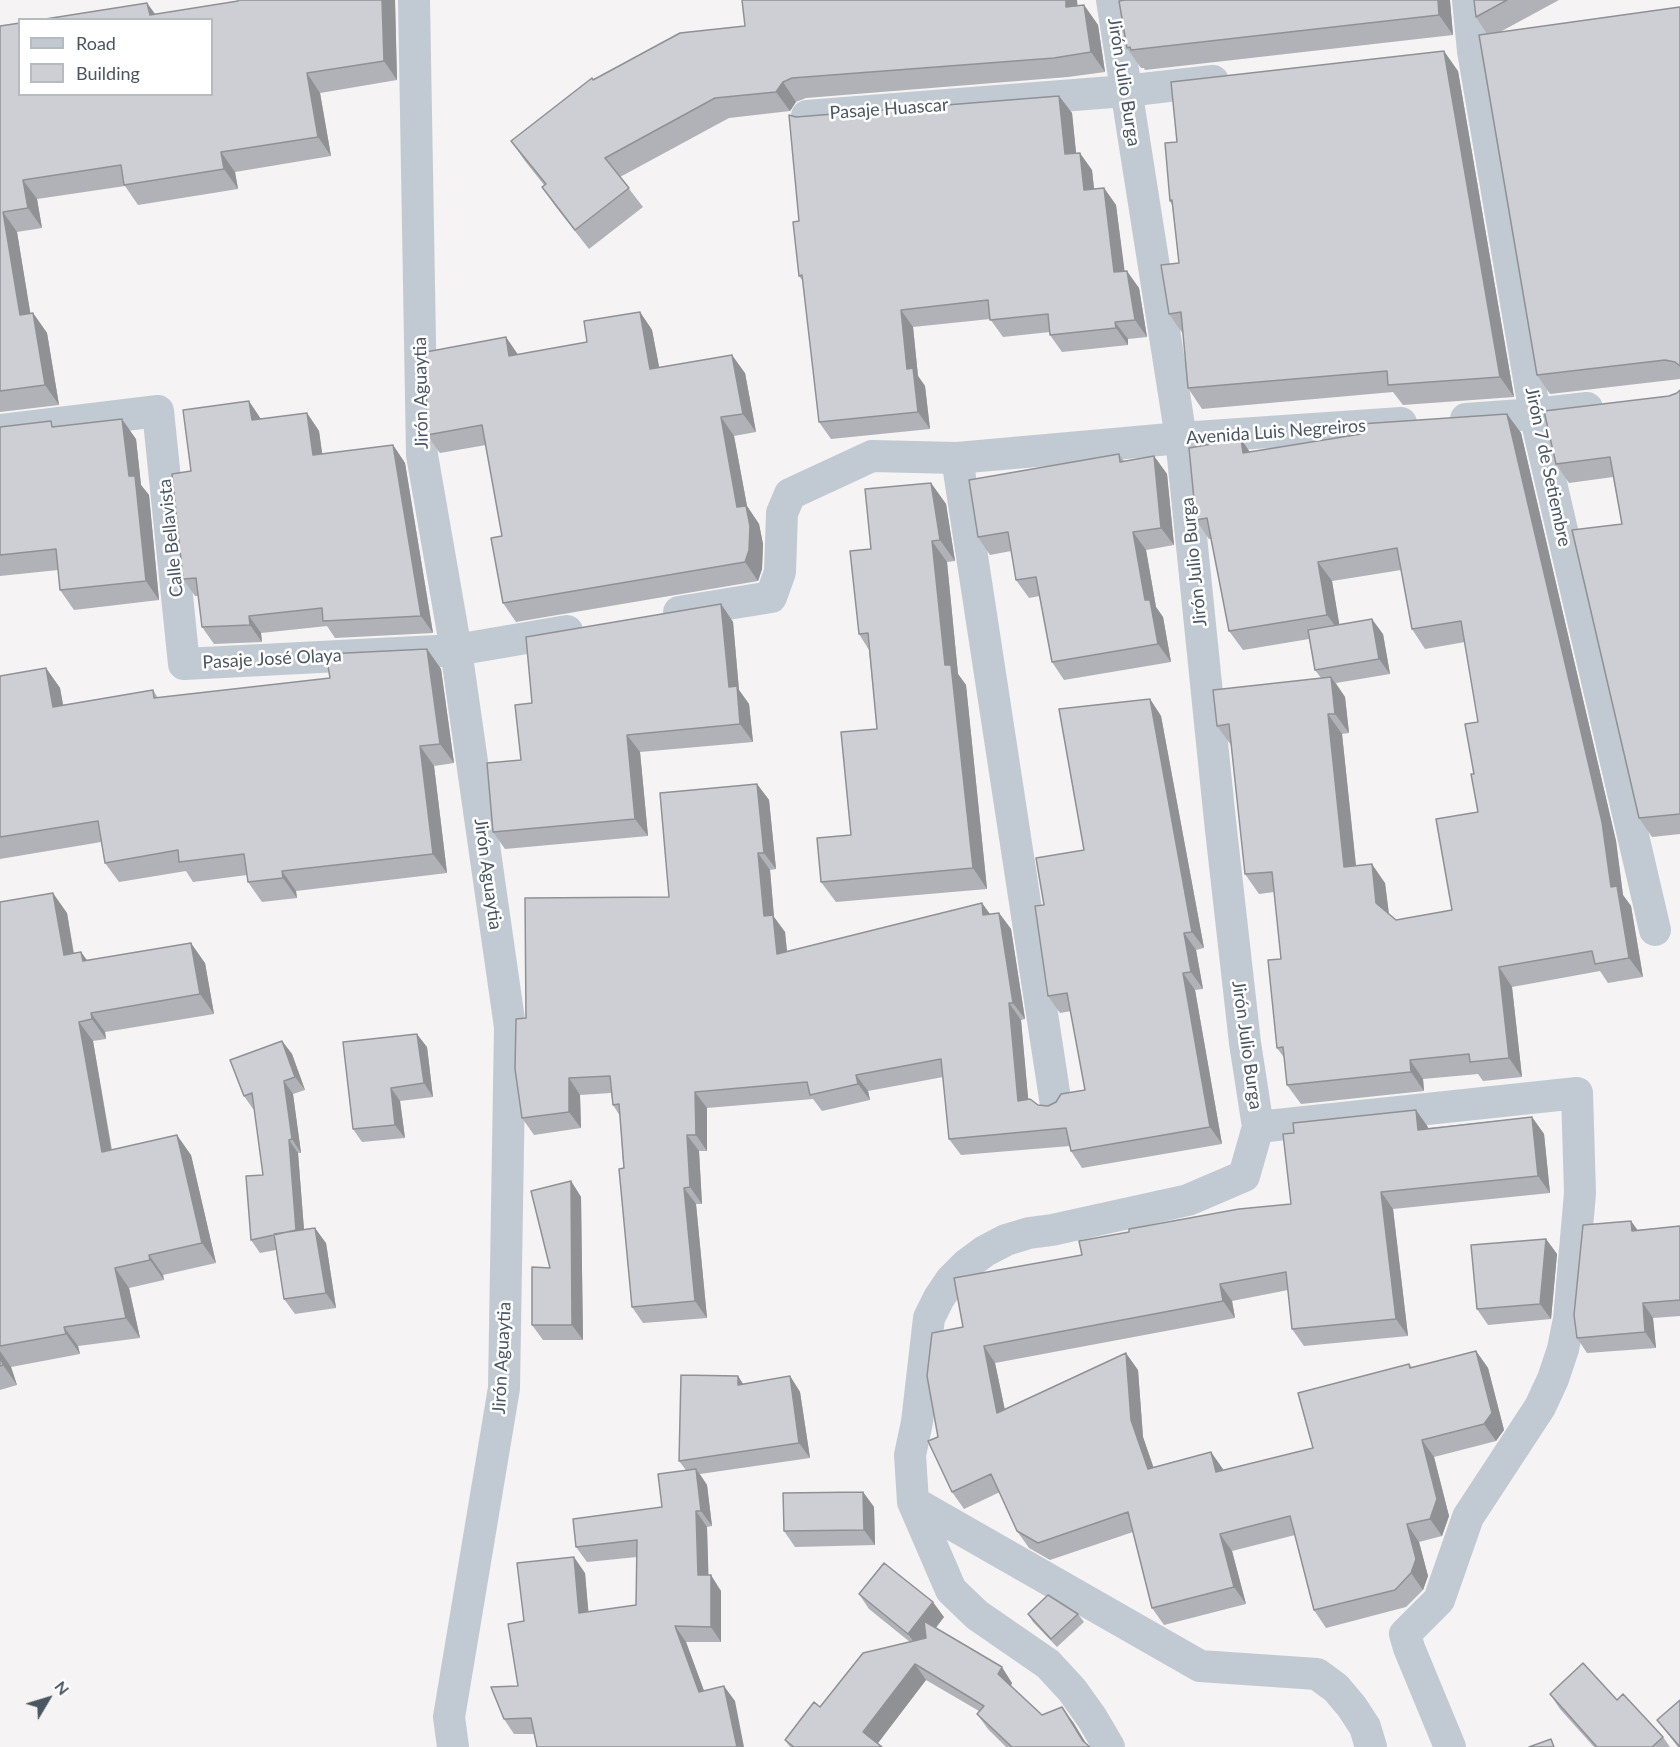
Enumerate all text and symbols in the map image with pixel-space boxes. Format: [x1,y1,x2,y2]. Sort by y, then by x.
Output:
street label: Jirón Julio Burga [1103,16,1145,148]
legend [18,18,213,96]
text: Road [76,32,116,54]
text: Building [76,62,140,84]
street label: Pasaje Huascar [829,94,949,124]
street label: Jirón Aguaytia [409,337,433,449]
street label: Jirón 7 de Setiembre [1521,385,1575,549]
street label: Avenida Luis Negreiros [1185,415,1367,449]
street label: Calle Bellavista [154,478,188,598]
street label: Jirón Julio Burga [1176,496,1212,628]
street label: Pasaje José Olaya [202,645,342,673]
street label: Jirón Aguaytia [469,817,507,931]
street label: Jirón Julio Burga [1227,979,1267,1111]
street label: Jirón Aguaytia [488,1301,516,1415]
north arrow [18,1669,78,1729]
text: N [51,1677,74,1698]

